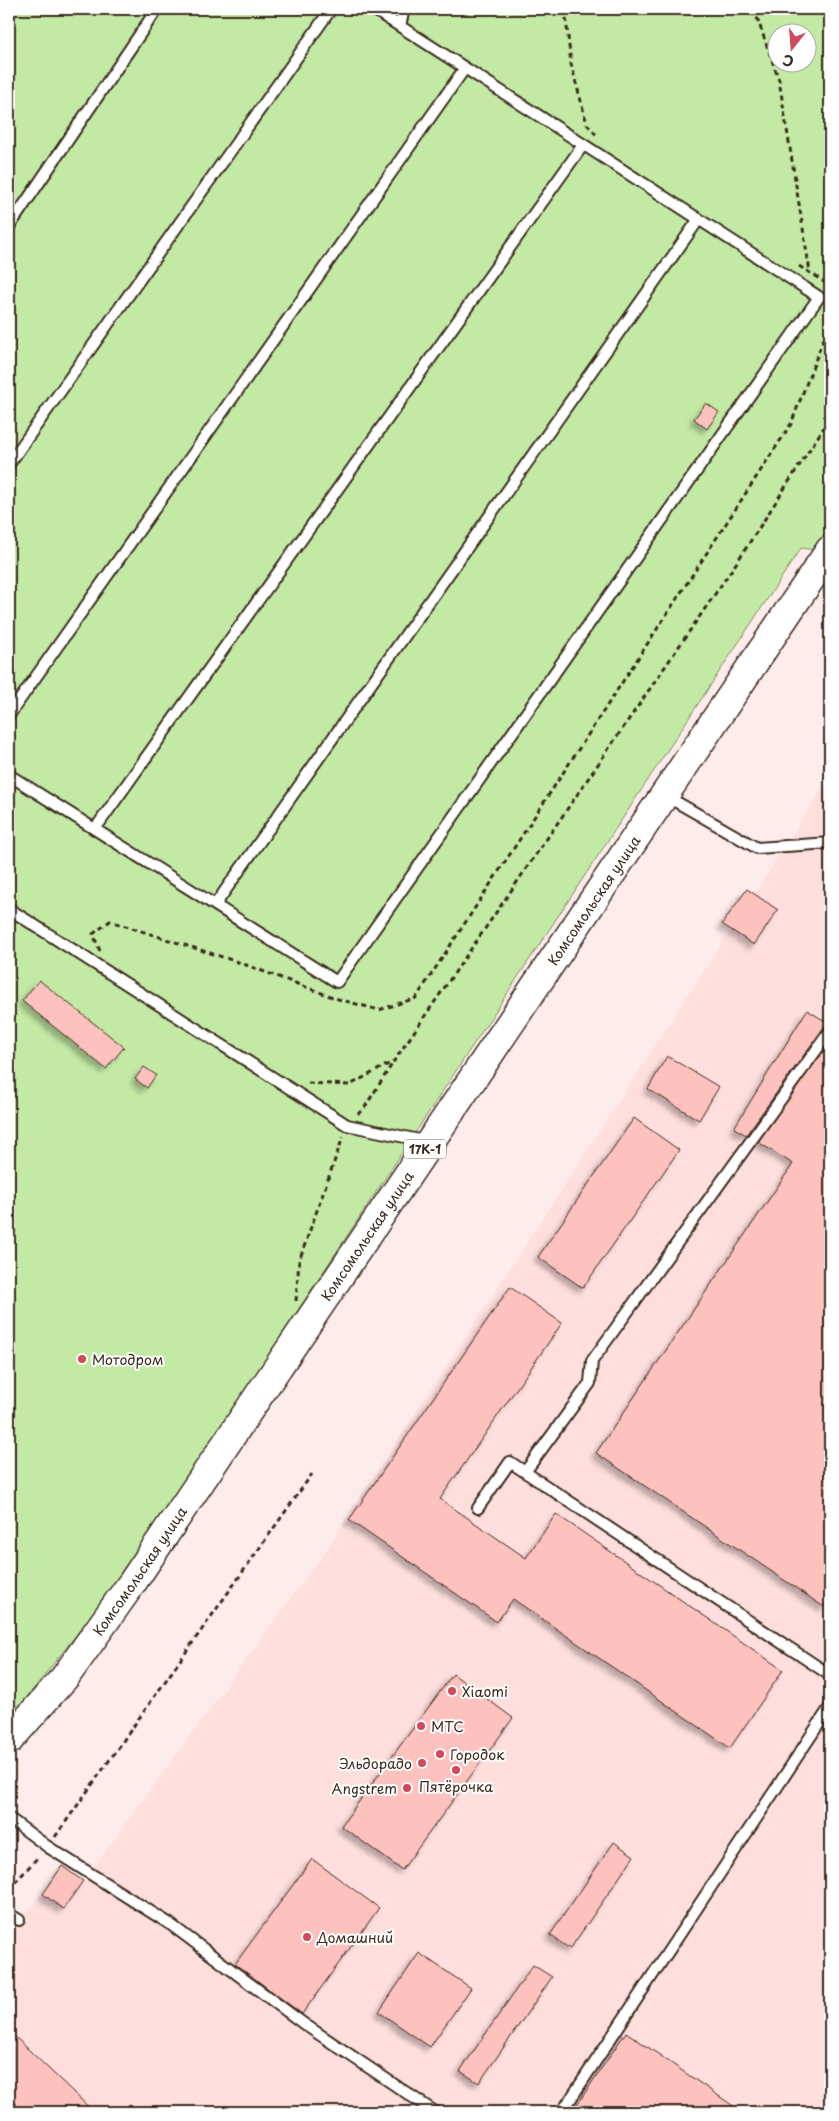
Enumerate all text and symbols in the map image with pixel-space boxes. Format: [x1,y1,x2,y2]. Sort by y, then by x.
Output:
north arrow [766,22,816,72]
text: С [780,49,796,72]
street label: Комсомольская улица [542,831,645,969]
road number: 17К-1 [404,1140,446,1158]
street label: Комсомольская улица [315,1166,418,1305]
place label: Мотодром [92,1349,163,1370]
marker: Мотодром [76,1353,88,1365]
street label: Комсомольская улица [87,1502,192,1640]
place label: Xiaomi [462,1681,508,1702]
marker: Xiaomi [446,1685,458,1697]
place label: МТС [431,1716,464,1737]
marker: МТС [415,1720,427,1732]
place label: Городок [450,1744,505,1765]
marker: Городок [434,1748,446,1760]
place label: Эльдорадо [339,1753,412,1774]
marker: Эльдорадо [416,1757,428,1769]
marker: Пятёрочка [450,1764,462,1776]
place label: Пятёрочка [419,1776,493,1797]
place label: Angstrem [332,1778,397,1799]
marker: Angstrem [401,1782,413,1794]
place label: Домашний [316,1927,393,1948]
marker: Домашний [301,1931,313,1943]

